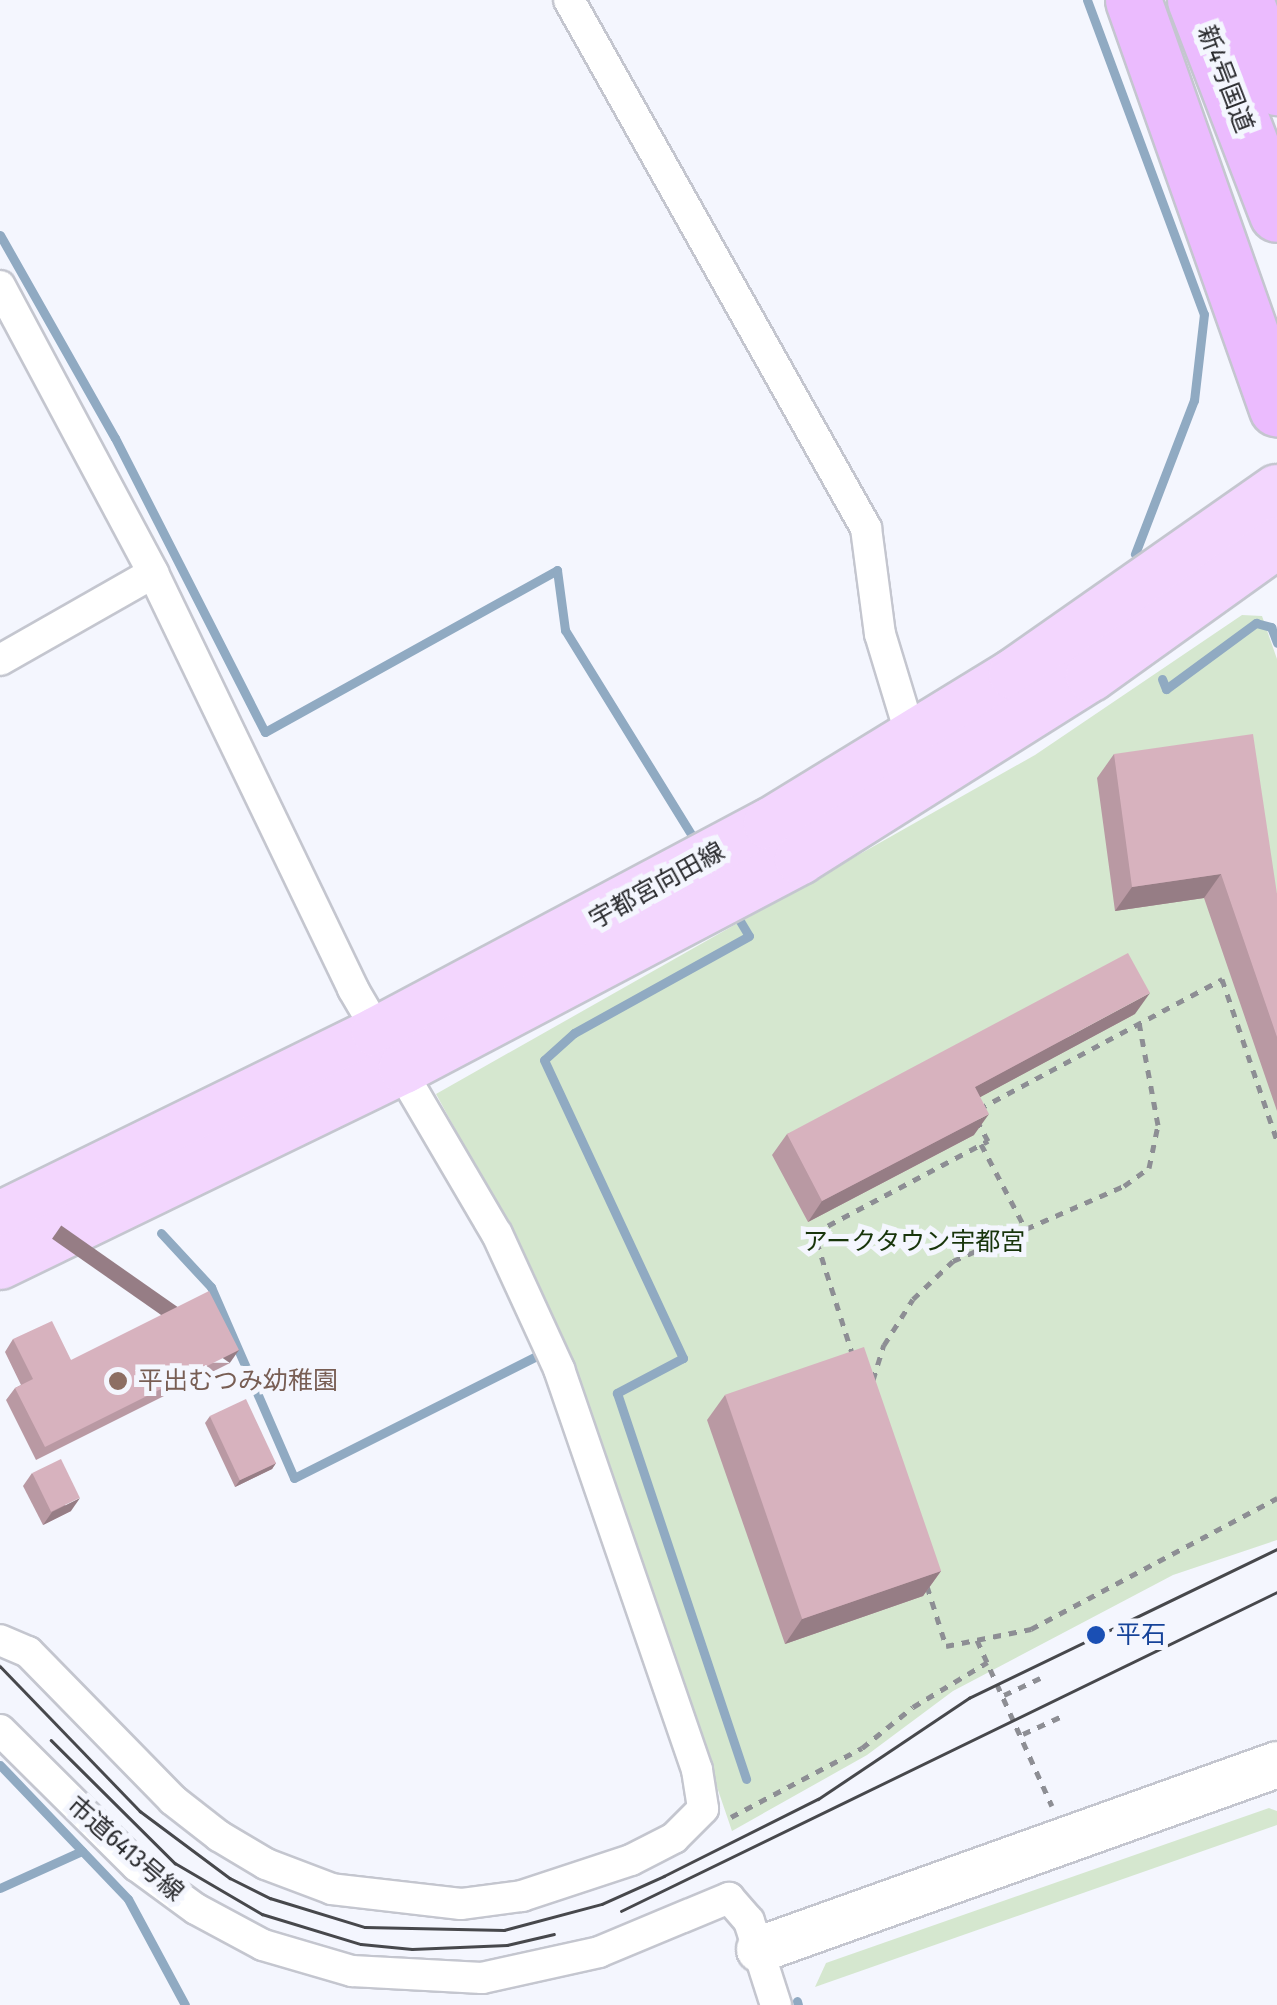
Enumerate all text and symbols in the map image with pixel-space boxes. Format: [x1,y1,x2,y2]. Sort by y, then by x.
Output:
street label: 新4号国道 [1191,21,1259,137]
street label: 宇都宮向田線 [584,837,730,935]
park label: アークタウン宇都宮 [802,1227,1026,1257]
place label: 平出むつみ幼稚園 [138,1366,338,1396]
marker: 平出むつみ幼稚園 [107,1370,129,1392]
place label: 平石 [1116,1620,1166,1650]
marker: 平石 [1085,1624,1107,1646]
street label: 市道6413号線 [61,1790,189,1908]

